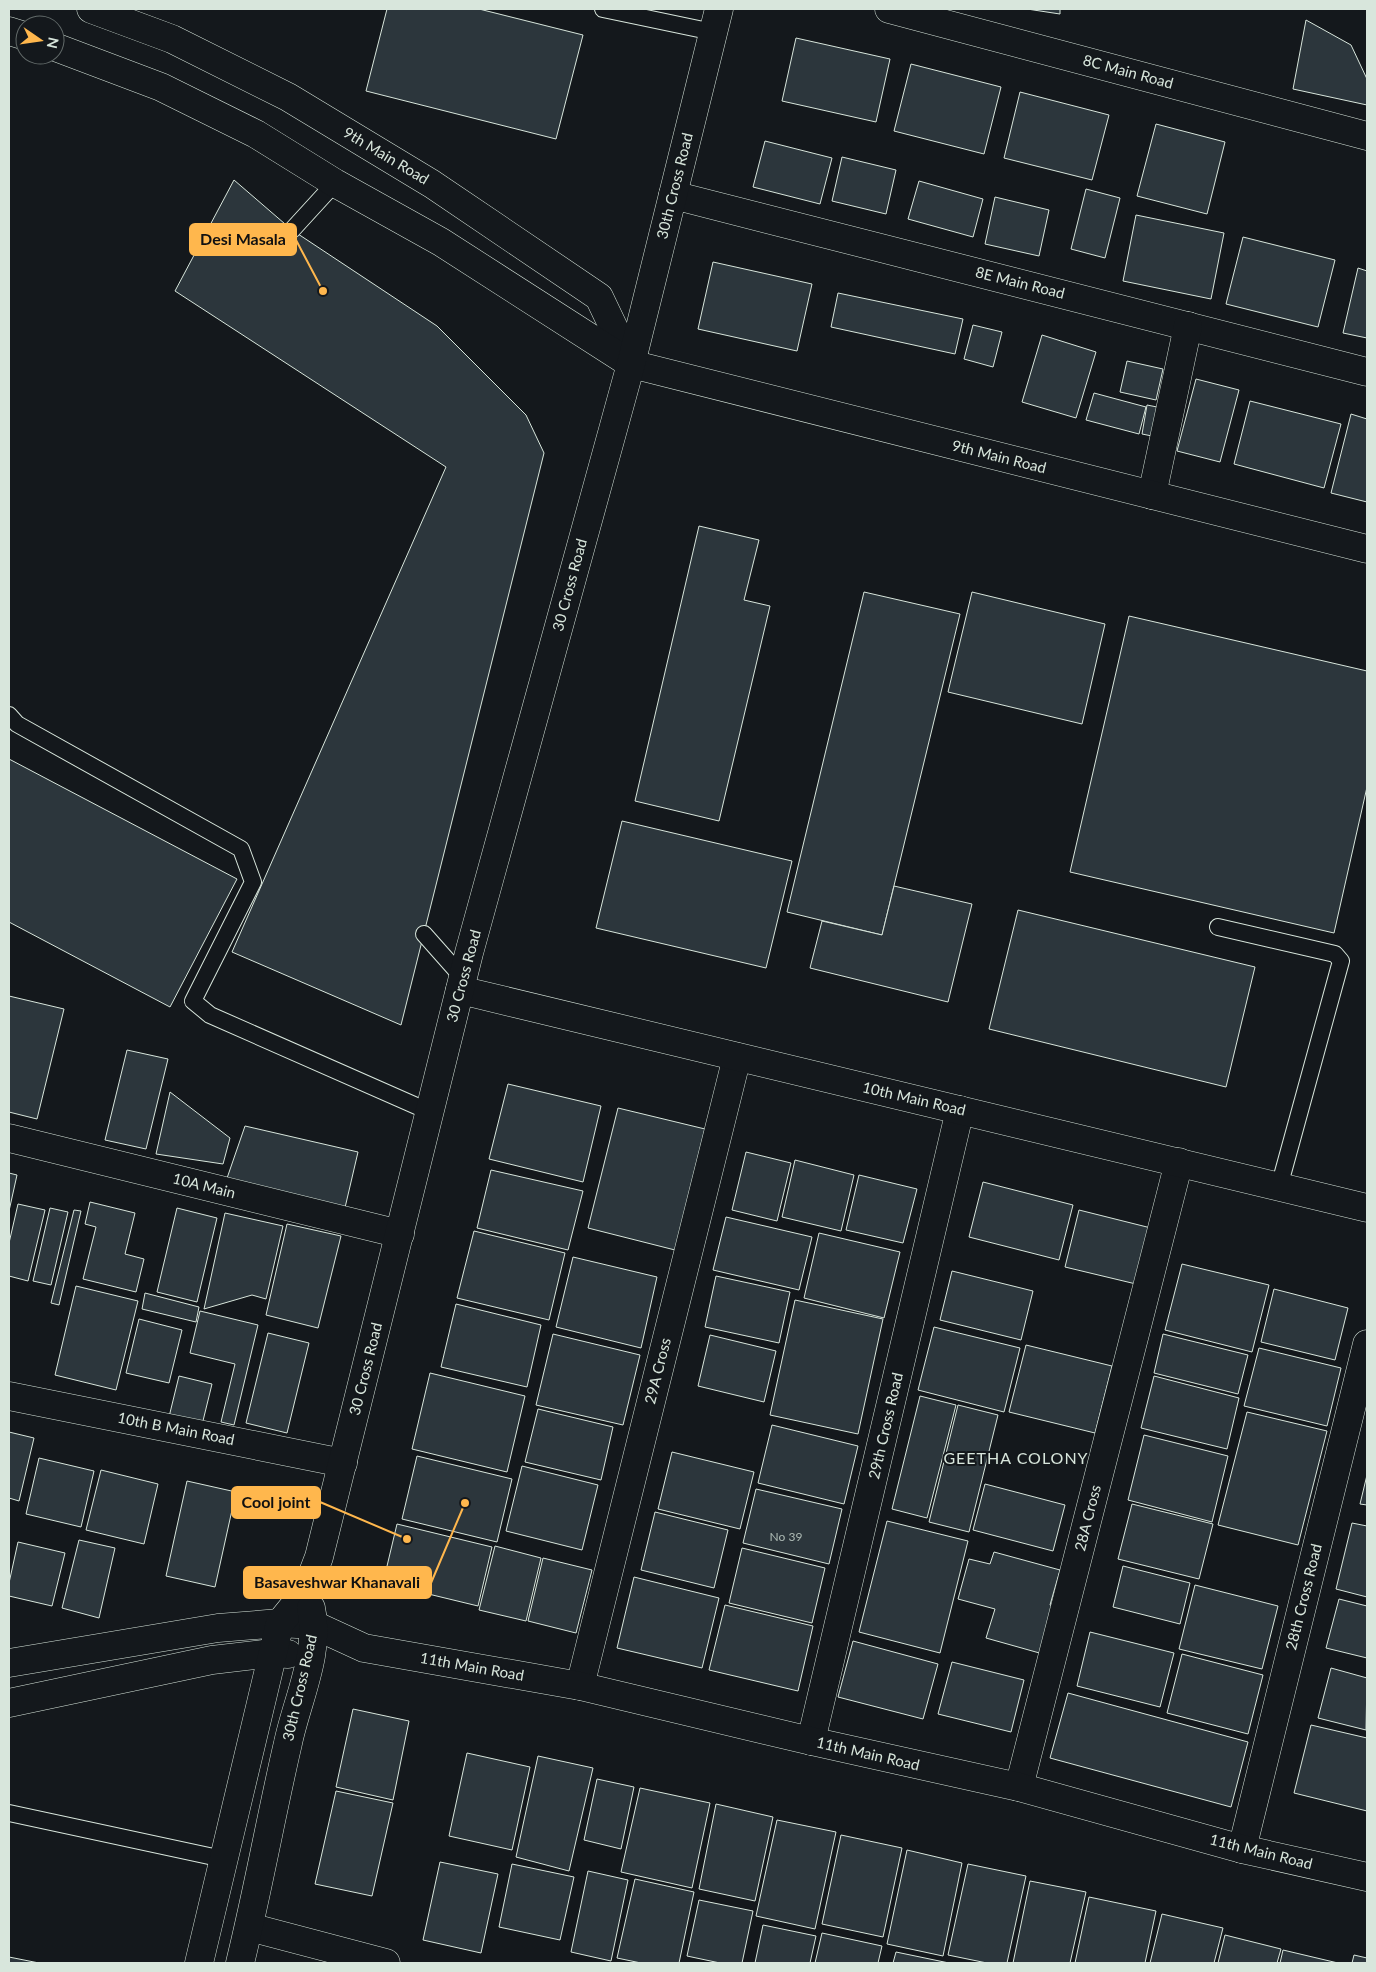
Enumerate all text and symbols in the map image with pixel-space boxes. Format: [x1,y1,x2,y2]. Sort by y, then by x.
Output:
north arrow [15,15,65,65]
text: N [44,36,63,50]
street label: 8C Main Road [1081,50,1175,92]
street label: 9th Main Road [341,123,433,188]
street label: 30th Cross Road [652,131,696,241]
callout: Desi Masala [190,224,296,255]
text: Desi Masala [200,229,286,248]
street label: 8E Main Road [974,262,1067,302]
street label: 9th Main Road [950,436,1048,476]
street label: 30 Cross Road [548,537,590,633]
street label: 30 Cross Road [442,928,484,1024]
street label: 10th Main Road [861,1077,968,1119]
street label: 10A Main [171,1169,237,1202]
street label: 30 Cross Road [345,1320,385,1417]
street label: 29A Cross [640,1336,674,1406]
street label: 29th Cross Road [864,1371,906,1481]
street label: 10th B Main Road [116,1408,236,1448]
district label: GEETHA COLONY [943,1448,1089,1467]
street label: 28A Cross [1070,1483,1104,1553]
callout: Cool joint [232,1487,320,1518]
text: Cool joint [242,1492,310,1511]
house number: No 39 [770,1529,802,1544]
street label: 28th Cross Road [1281,1542,1325,1652]
callout: Basaveshwar Khanavali [244,1567,431,1598]
text: Basaveshwar Khanavali [254,1572,420,1591]
street label: 30th Cross Road [278,1633,320,1743]
street label: 11th Main Road [419,1648,526,1684]
street label: 11th Main Road [815,1732,922,1774]
street label: 11th Main Road [1208,1830,1314,1872]

